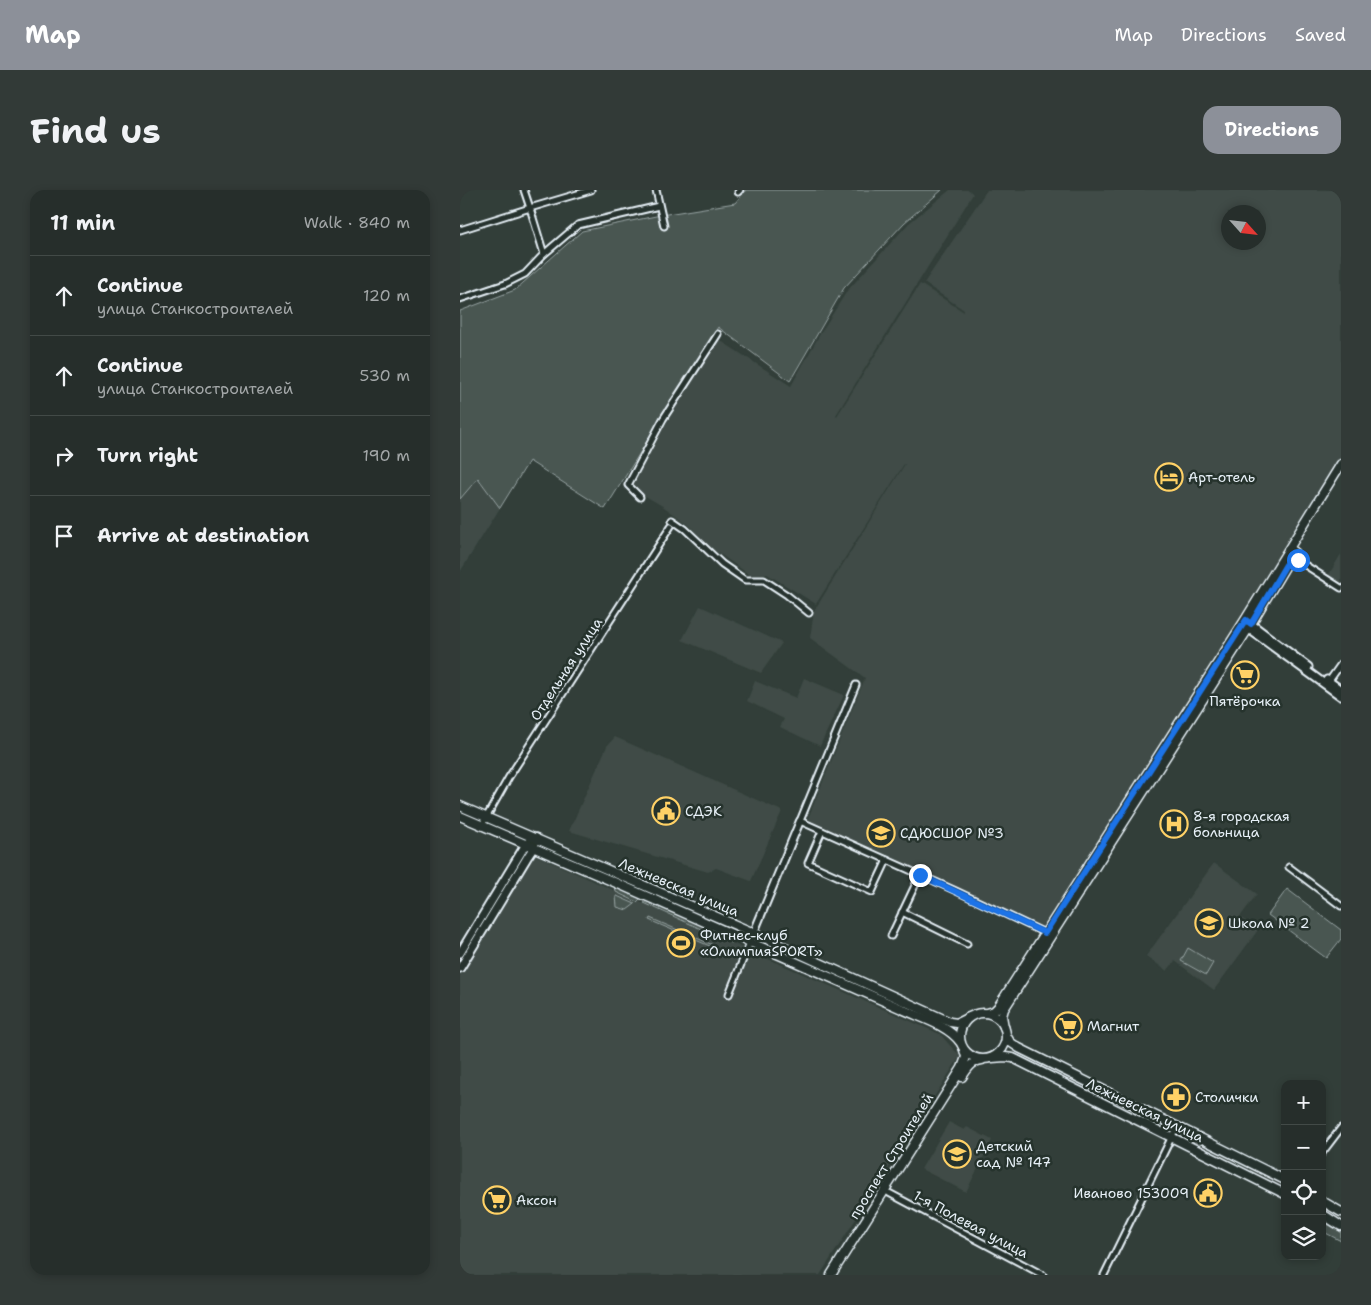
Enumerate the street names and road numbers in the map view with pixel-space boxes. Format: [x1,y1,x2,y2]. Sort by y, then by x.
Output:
street label: Отдельная улица [526,614,606,724]
street label: Лежневская улица [616,854,742,921]
street label: Лежневская улица [1083,1074,1207,1146]
street label: проспект Строителей [845,1090,937,1222]
street label: 1-я Полевая улица [910,1186,1032,1262]

